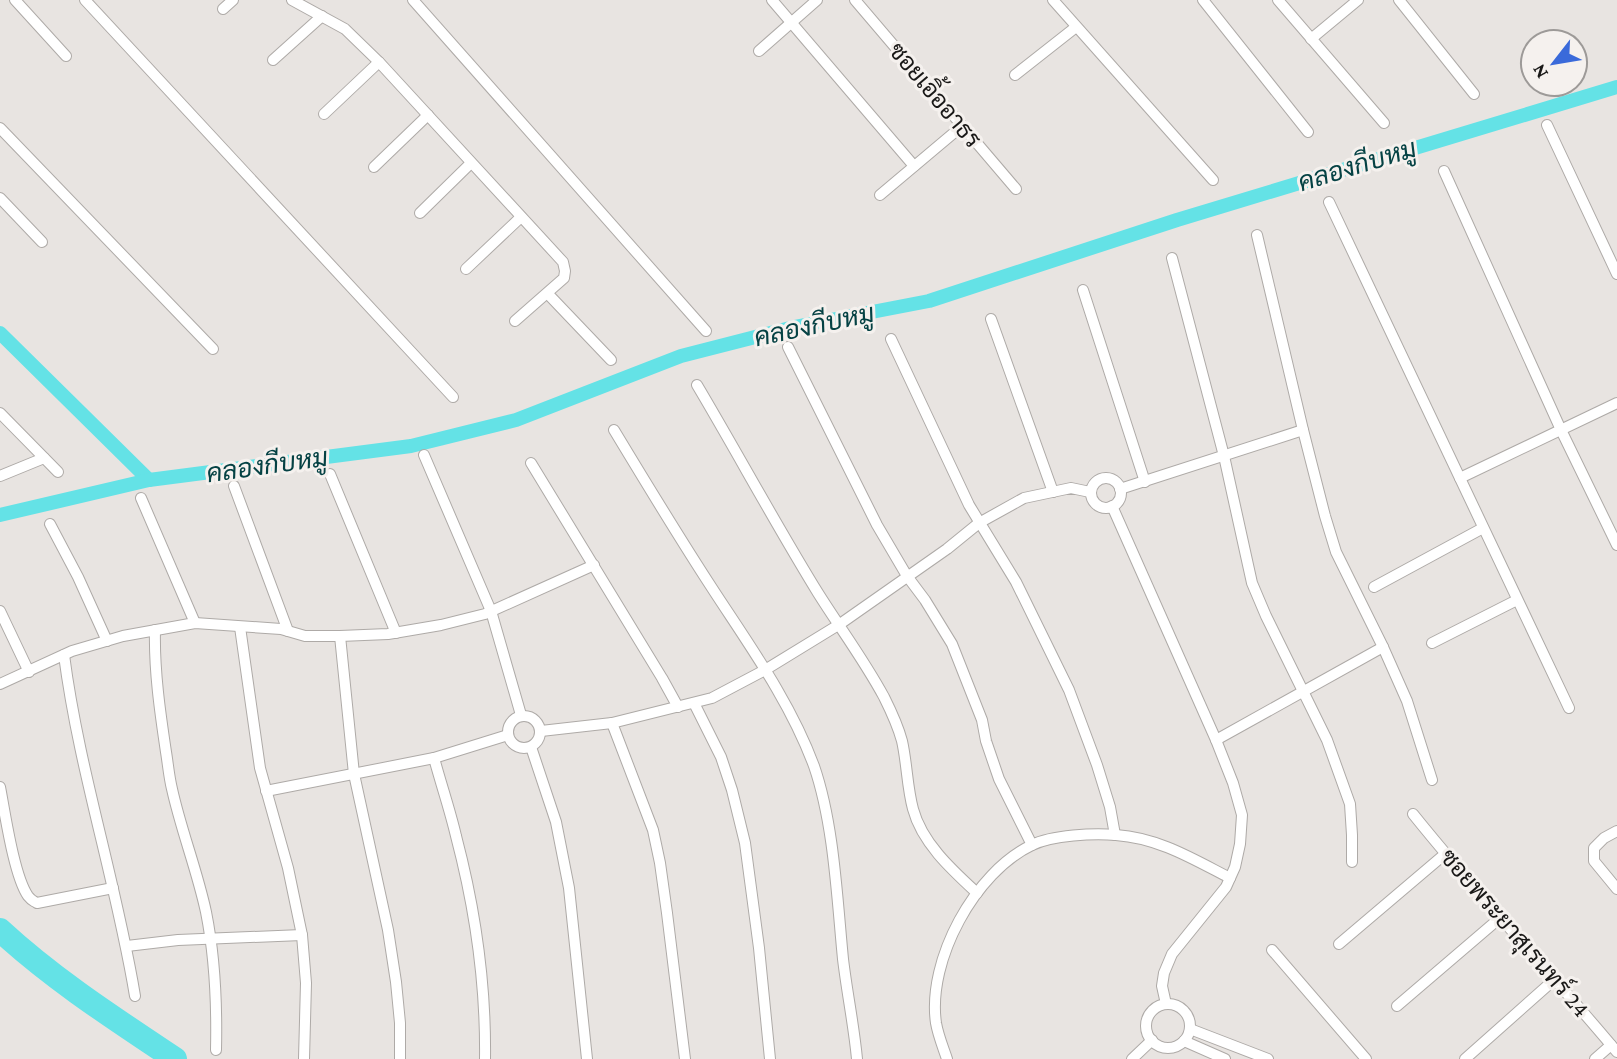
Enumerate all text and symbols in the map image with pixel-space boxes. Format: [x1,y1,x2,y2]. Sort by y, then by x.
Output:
north arrow [1519,28,1589,98]
street label: ซอยเอิ้ออาธร [884,32,992,153]
text: N [1527,60,1552,82]
water label: คลองกีบหมู [1294,132,1421,200]
water label: คลองกีบหมู [751,297,877,355]
water label: คลองกีบหมู [204,441,330,491]
street label: ซอยพระยาสุเรนทร์ 24 [1433,842,1597,1024]

